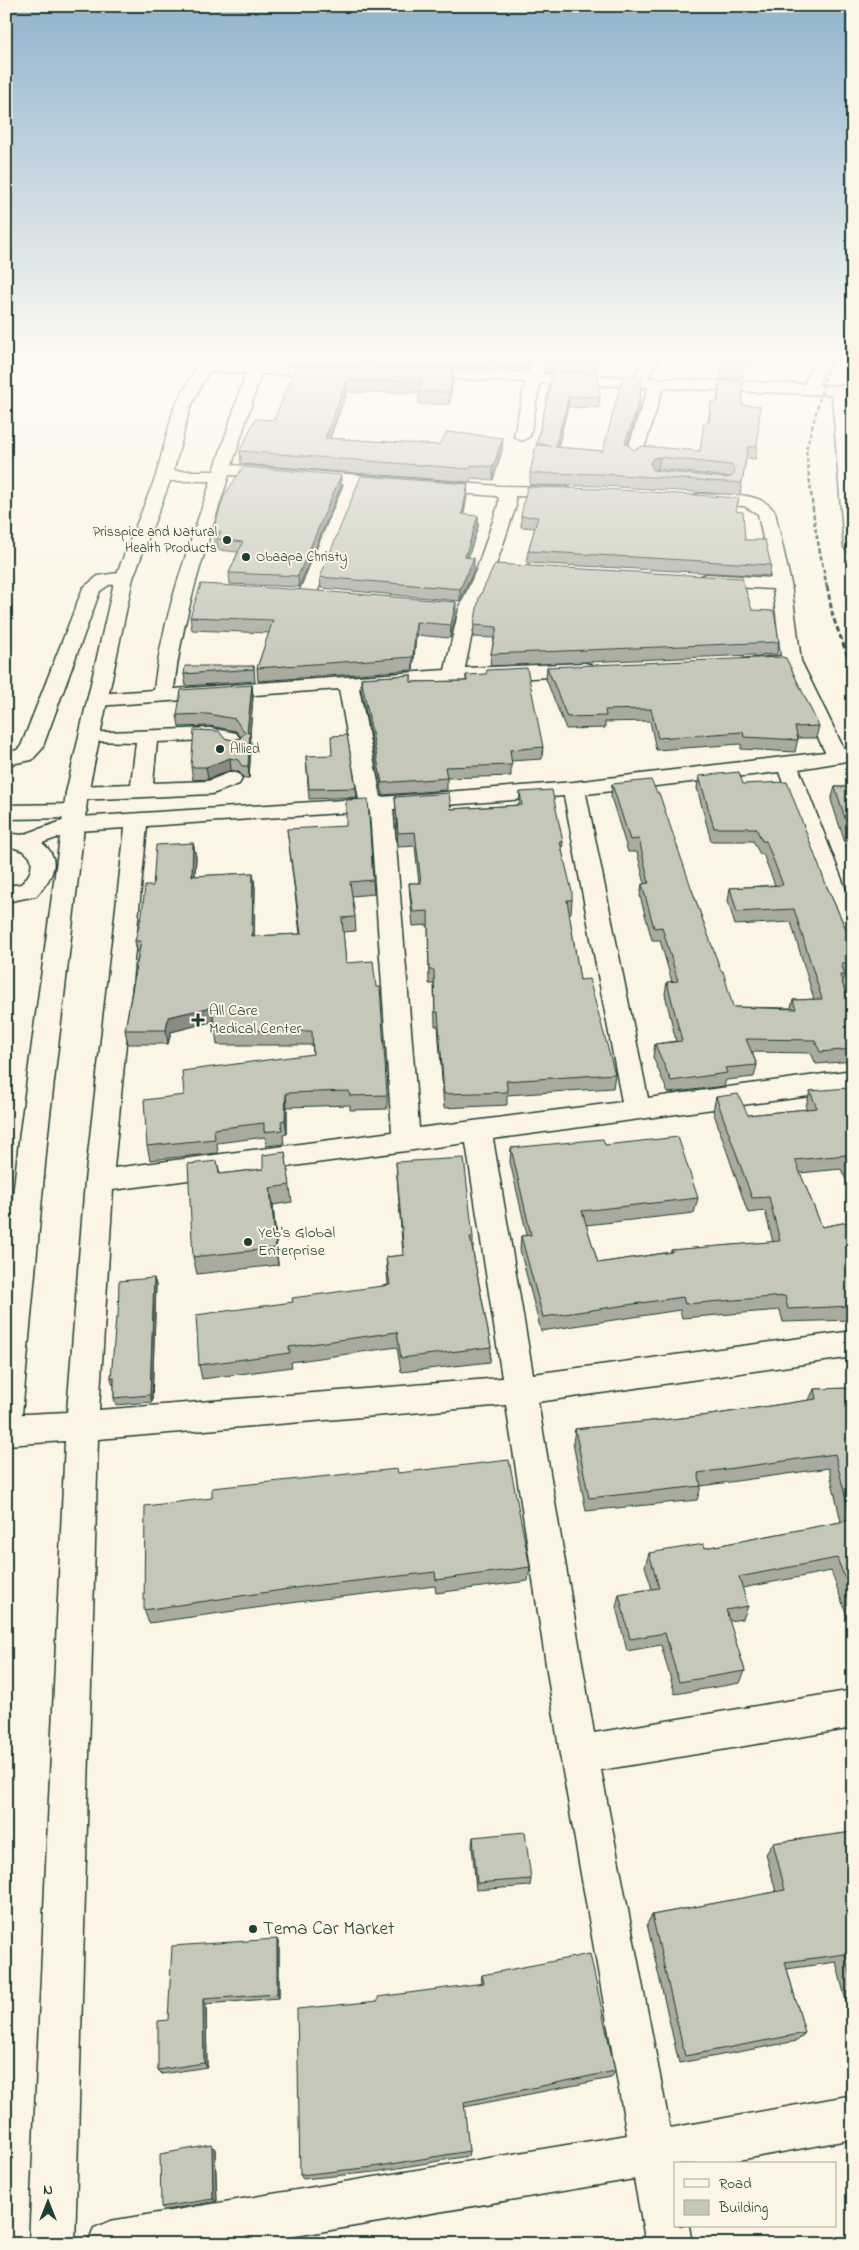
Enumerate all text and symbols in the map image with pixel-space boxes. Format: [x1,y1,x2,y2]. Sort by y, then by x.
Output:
place label: Prisspice and Natural Health Products [93,522,217,559]
marker: Prisspice and Natural Health Products [221,534,233,546]
place label: Obaapa Christy [256,547,347,569]
marker: Obaapa Christy [240,551,252,563]
place label: Allied [230,739,260,760]
marker: Allied [214,743,226,755]
place label: All Care Medical Center [209,999,302,1041]
marker: All Care Medical Center [191,1013,205,1027]
place label: Yeb's Global Enterprise [258,1221,335,1263]
marker: Yeb's Global Enterprise [242,1236,254,1248]
place label: Tema Car Market [263,1916,395,1943]
marker: Tema Car Market [247,1923,259,1935]
legend [674,2162,836,2228]
text: Road [719,2173,752,2195]
north arrow [22,2178,72,2228]
text: N [43,2180,53,2201]
text: Building [718,2197,768,2220]

